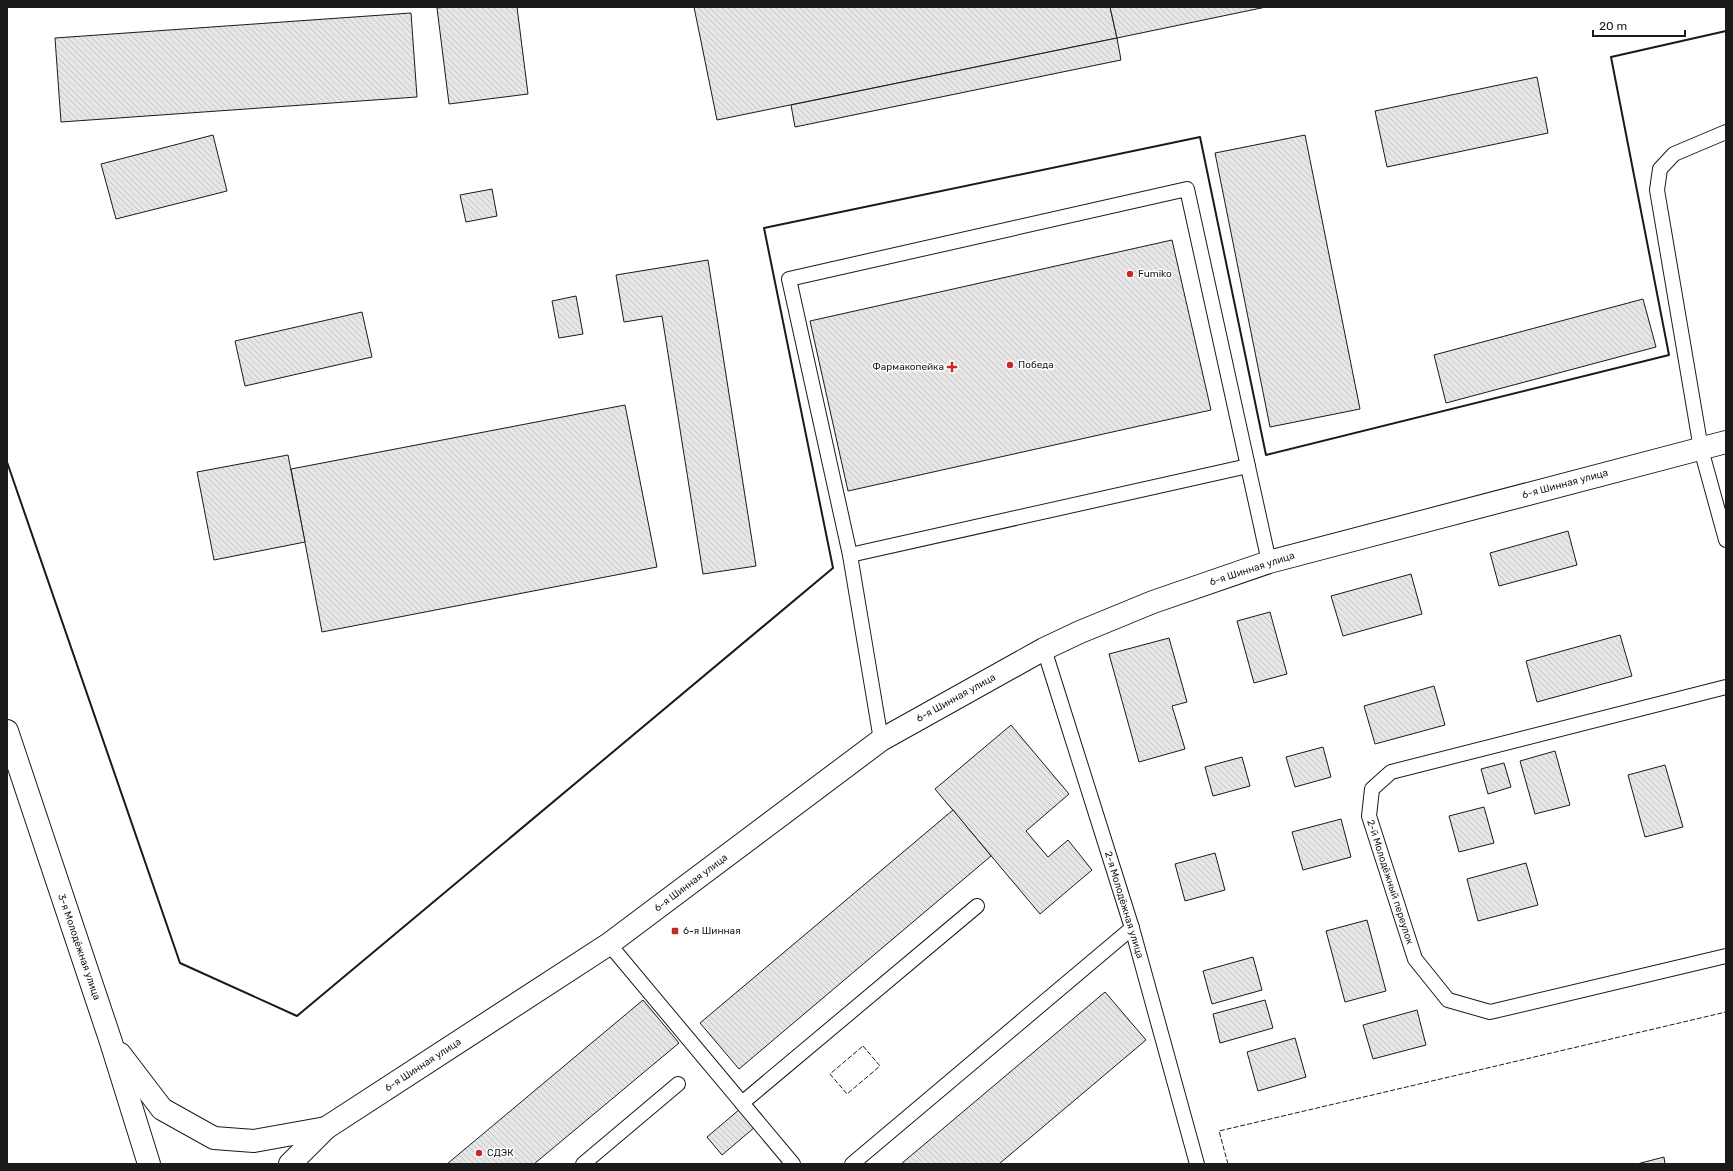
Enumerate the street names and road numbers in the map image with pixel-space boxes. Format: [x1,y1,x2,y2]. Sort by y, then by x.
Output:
street label: 6-я Шинная улица [1521,467,1609,501]
street label: 6-я Шинная улица [1208,550,1296,588]
street label: 6-я Шинная улица [914,671,998,725]
street label: 2-й Молодёжный переулок [1364,818,1416,946]
street label: 2-я Молодёжная улица [1102,850,1146,960]
street label: 6-я Шинная улица [652,851,730,915]
street label: 3-я Молодёжная улица [55,892,103,1002]
street label: 6-я Шинная улица [382,1036,464,1094]

